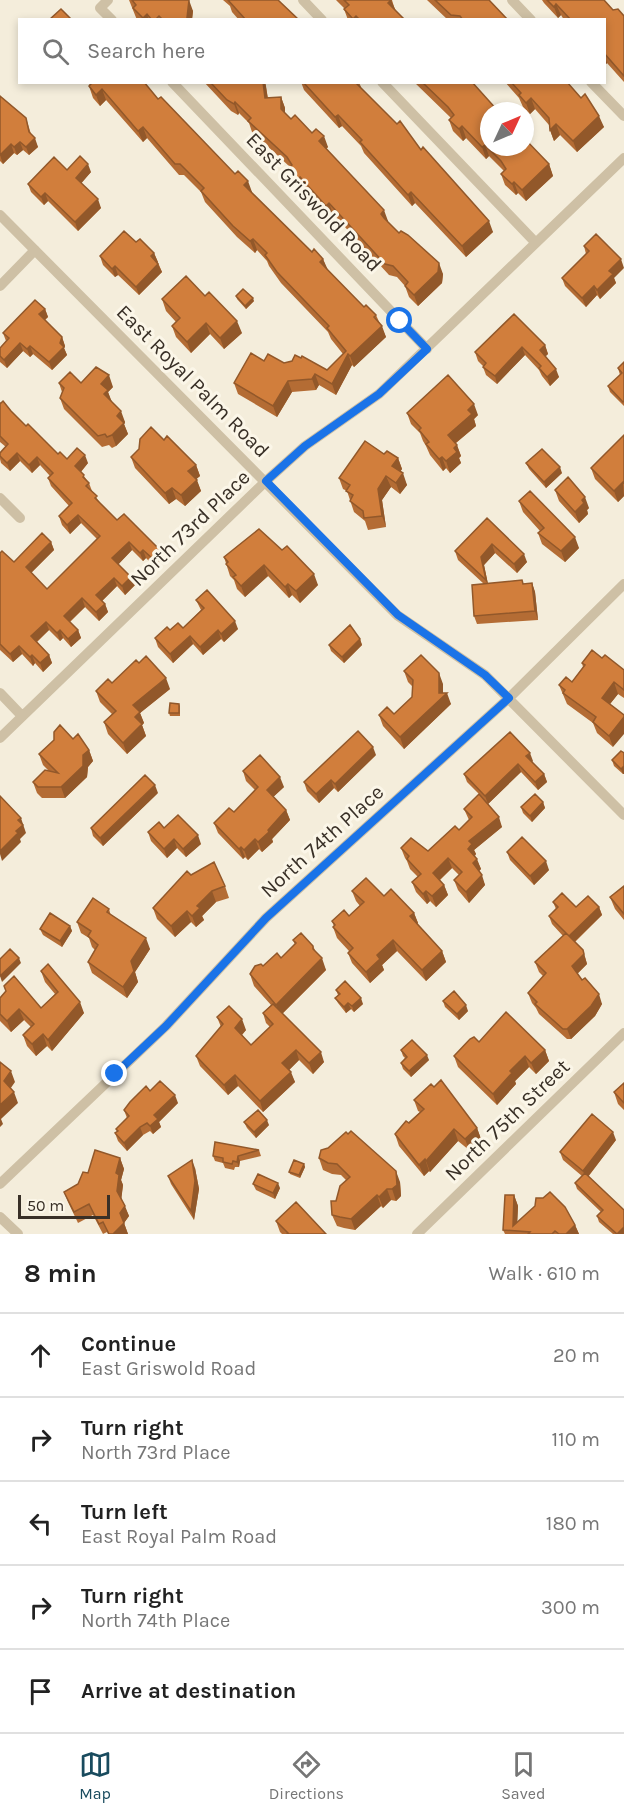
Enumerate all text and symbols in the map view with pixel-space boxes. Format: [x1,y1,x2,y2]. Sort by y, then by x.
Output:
search box [18,18,606,84]
icon: search [39,35,72,68]
text: Search here [87,38,205,64]
north arrow [480,102,534,156]
street label: East Griswold Road [241,127,387,277]
street label: East Royal Palm Road [112,300,274,462]
route start [386,307,412,333]
street label: North 73rd Place [125,465,255,591]
street label: North 74th Place [256,780,388,902]
street label: North 75th Street [440,1054,574,1186]
route end [101,1060,127,1086]
scale bar [18,1192,110,1220]
text: 50 m [27,1196,64,1215]
text: 8 min [24,1258,97,1289]
text: Walk · 610 m [488,1262,600,1285]
text: Continue [81,1331,176,1357]
icon: ahead [24,1339,57,1372]
text: 20 m [553,1344,600,1367]
text: East Griswold Road [81,1357,256,1380]
text: Turn right [81,1415,184,1441]
icon: right [24,1423,57,1456]
text: 110 m [551,1428,600,1451]
text: North 73rd Place [81,1441,230,1464]
text: Turn left [81,1499,168,1525]
icon: left [24,1507,57,1540]
text: 180 m [546,1512,600,1535]
text: East Royal Palm Road [81,1525,277,1548]
text: Turn right [81,1583,184,1609]
icon: right [24,1591,57,1624]
text: 300 m [541,1596,600,1619]
text: North 74th Place [81,1609,230,1632]
icon: arrive [24,1675,57,1708]
text: Arrive at destination [81,1678,296,1704]
tab: Map [79,1748,112,1803]
tab: Directions [269,1748,344,1803]
tab: Saved [501,1748,545,1803]

